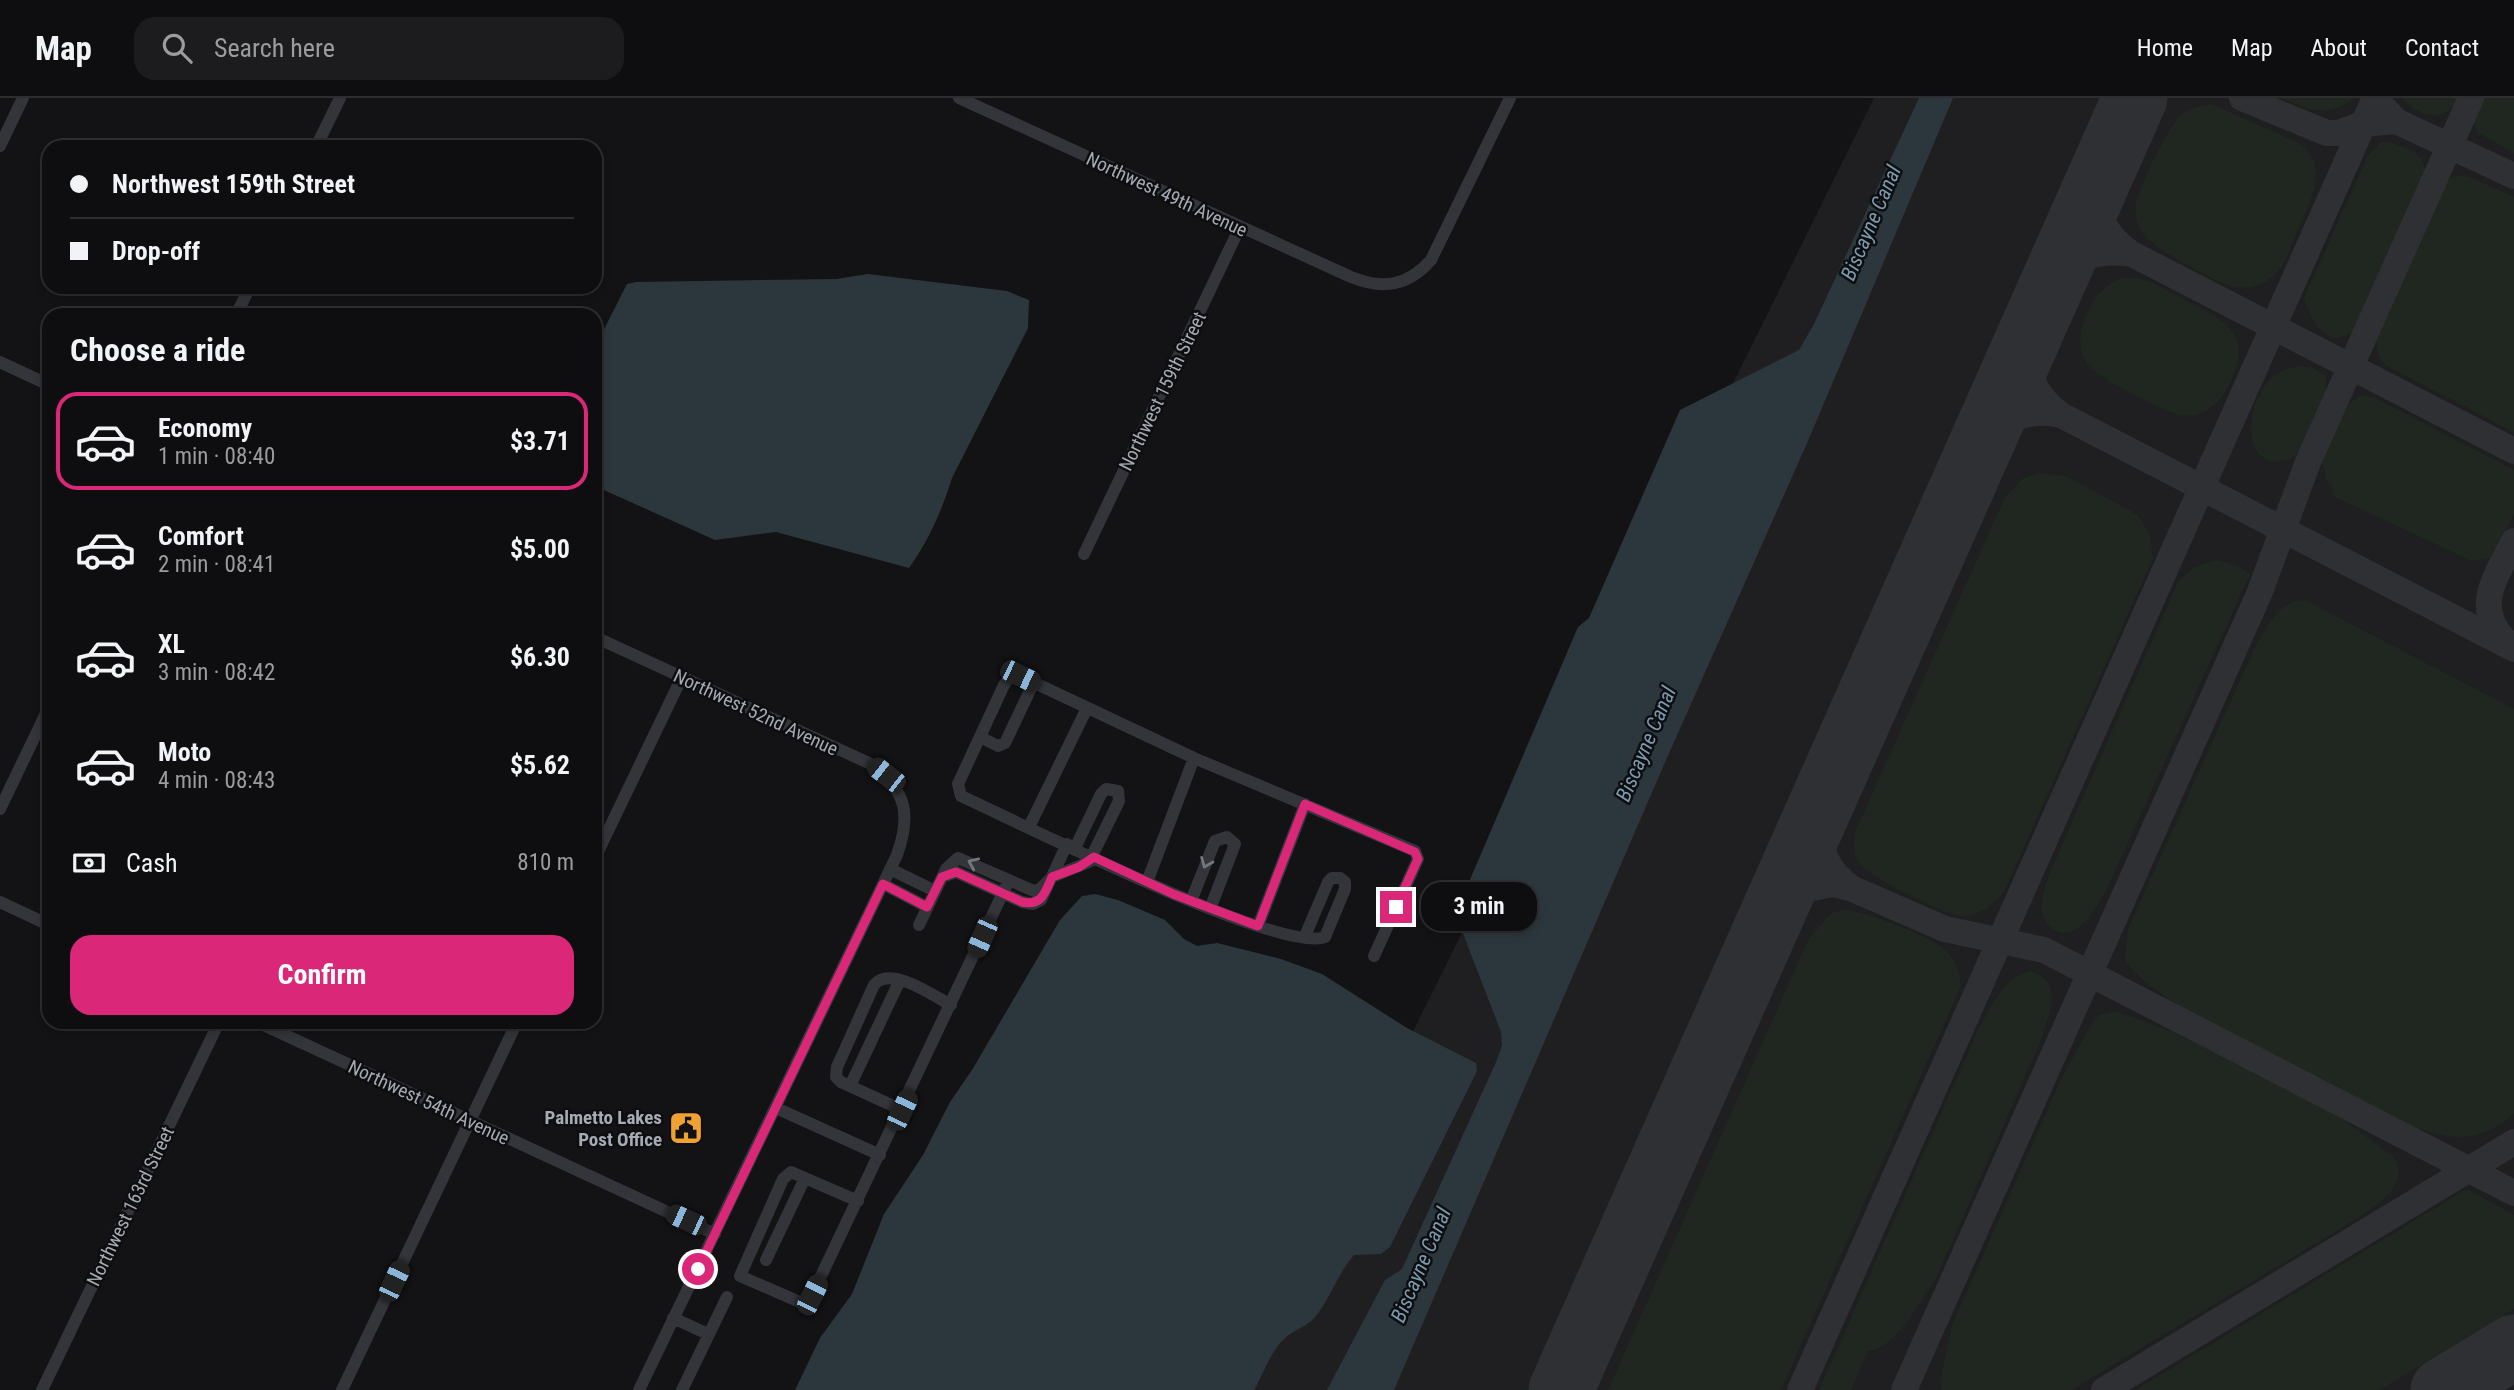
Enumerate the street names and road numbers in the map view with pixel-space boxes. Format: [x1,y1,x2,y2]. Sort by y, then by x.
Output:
street label: Northwest 49th Avenue [1083,147,1251,242]
street label: Northwest 159th Street [1114,308,1211,474]
street label: Northwest 52nd Avenue [670,664,842,761]
street label: Northwest 54th Avenue [345,1055,513,1150]
street label: Northwest 163rd Street [82,1123,179,1290]

